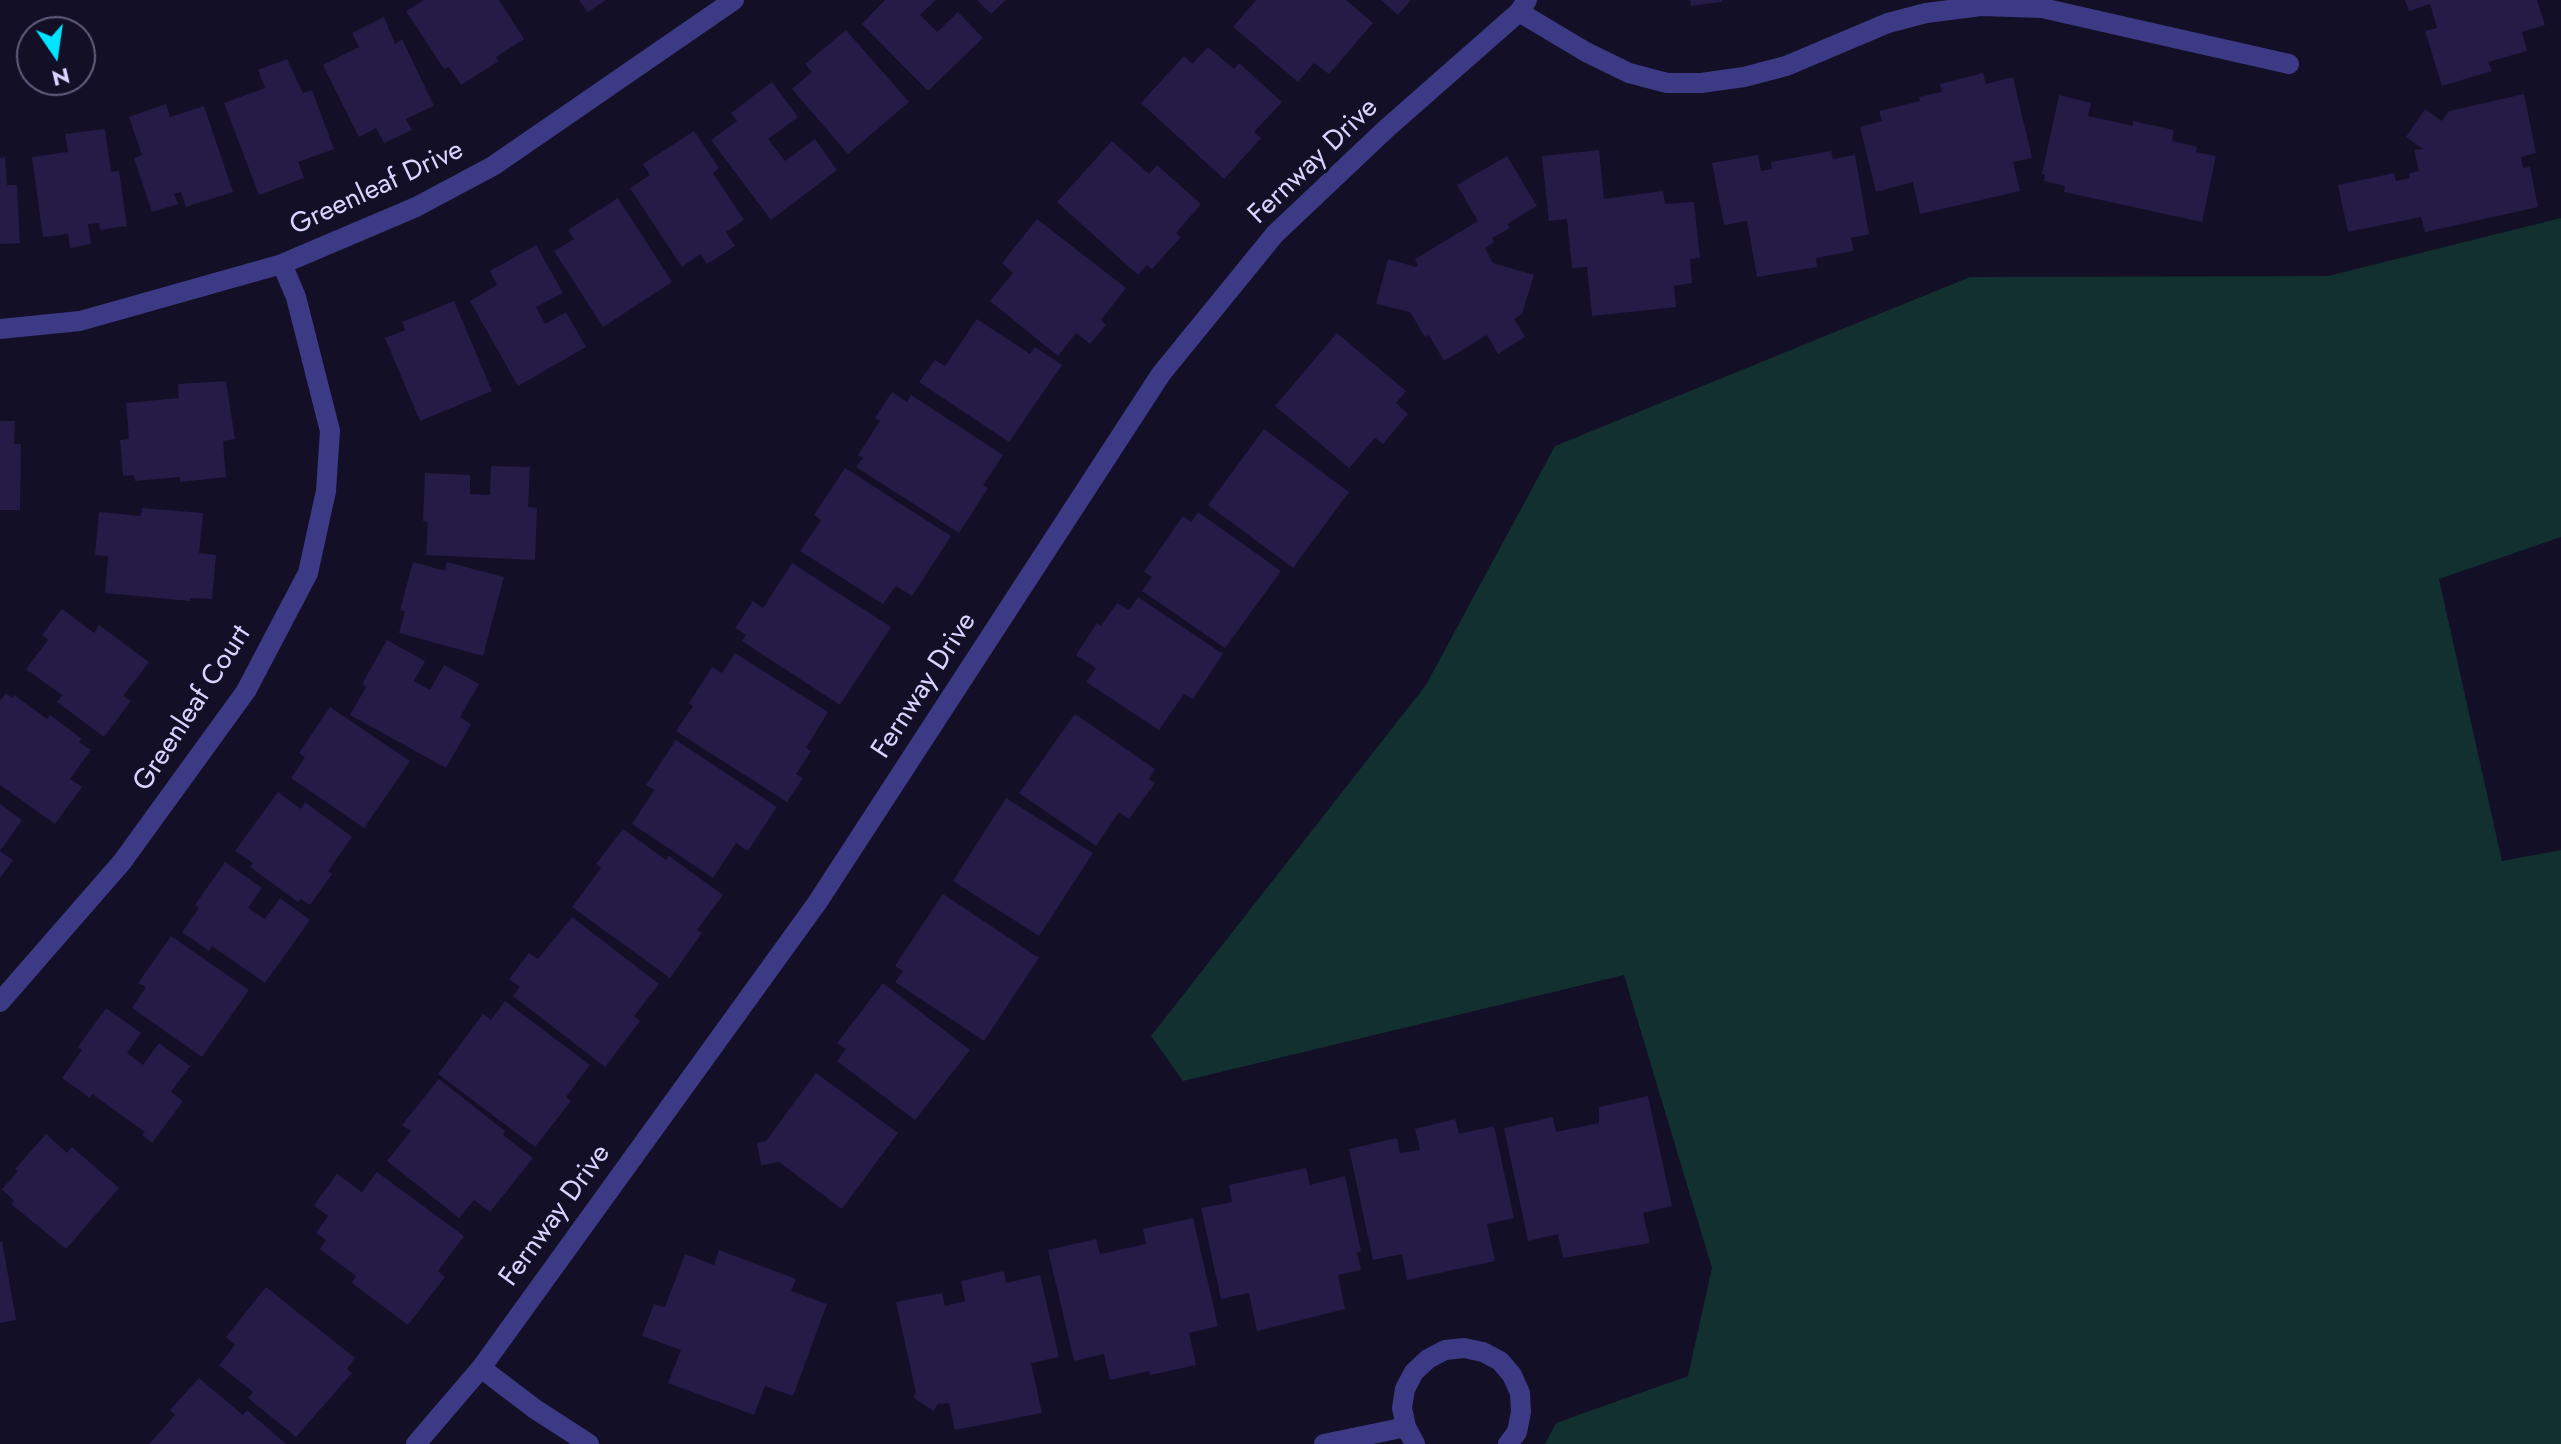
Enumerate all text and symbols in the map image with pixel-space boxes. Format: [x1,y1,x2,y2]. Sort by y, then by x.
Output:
north arrow [16,16,96,96]
text: N [49,60,73,95]
street label: Fernway Drive [1242,92,1386,232]
street label: Greenleaf Drive [285,134,469,244]
street label: Fernway Drive [865,607,985,765]
street label: Greenleaf Court [127,620,259,798]
street label: Fernway Drive [493,1139,619,1293]

